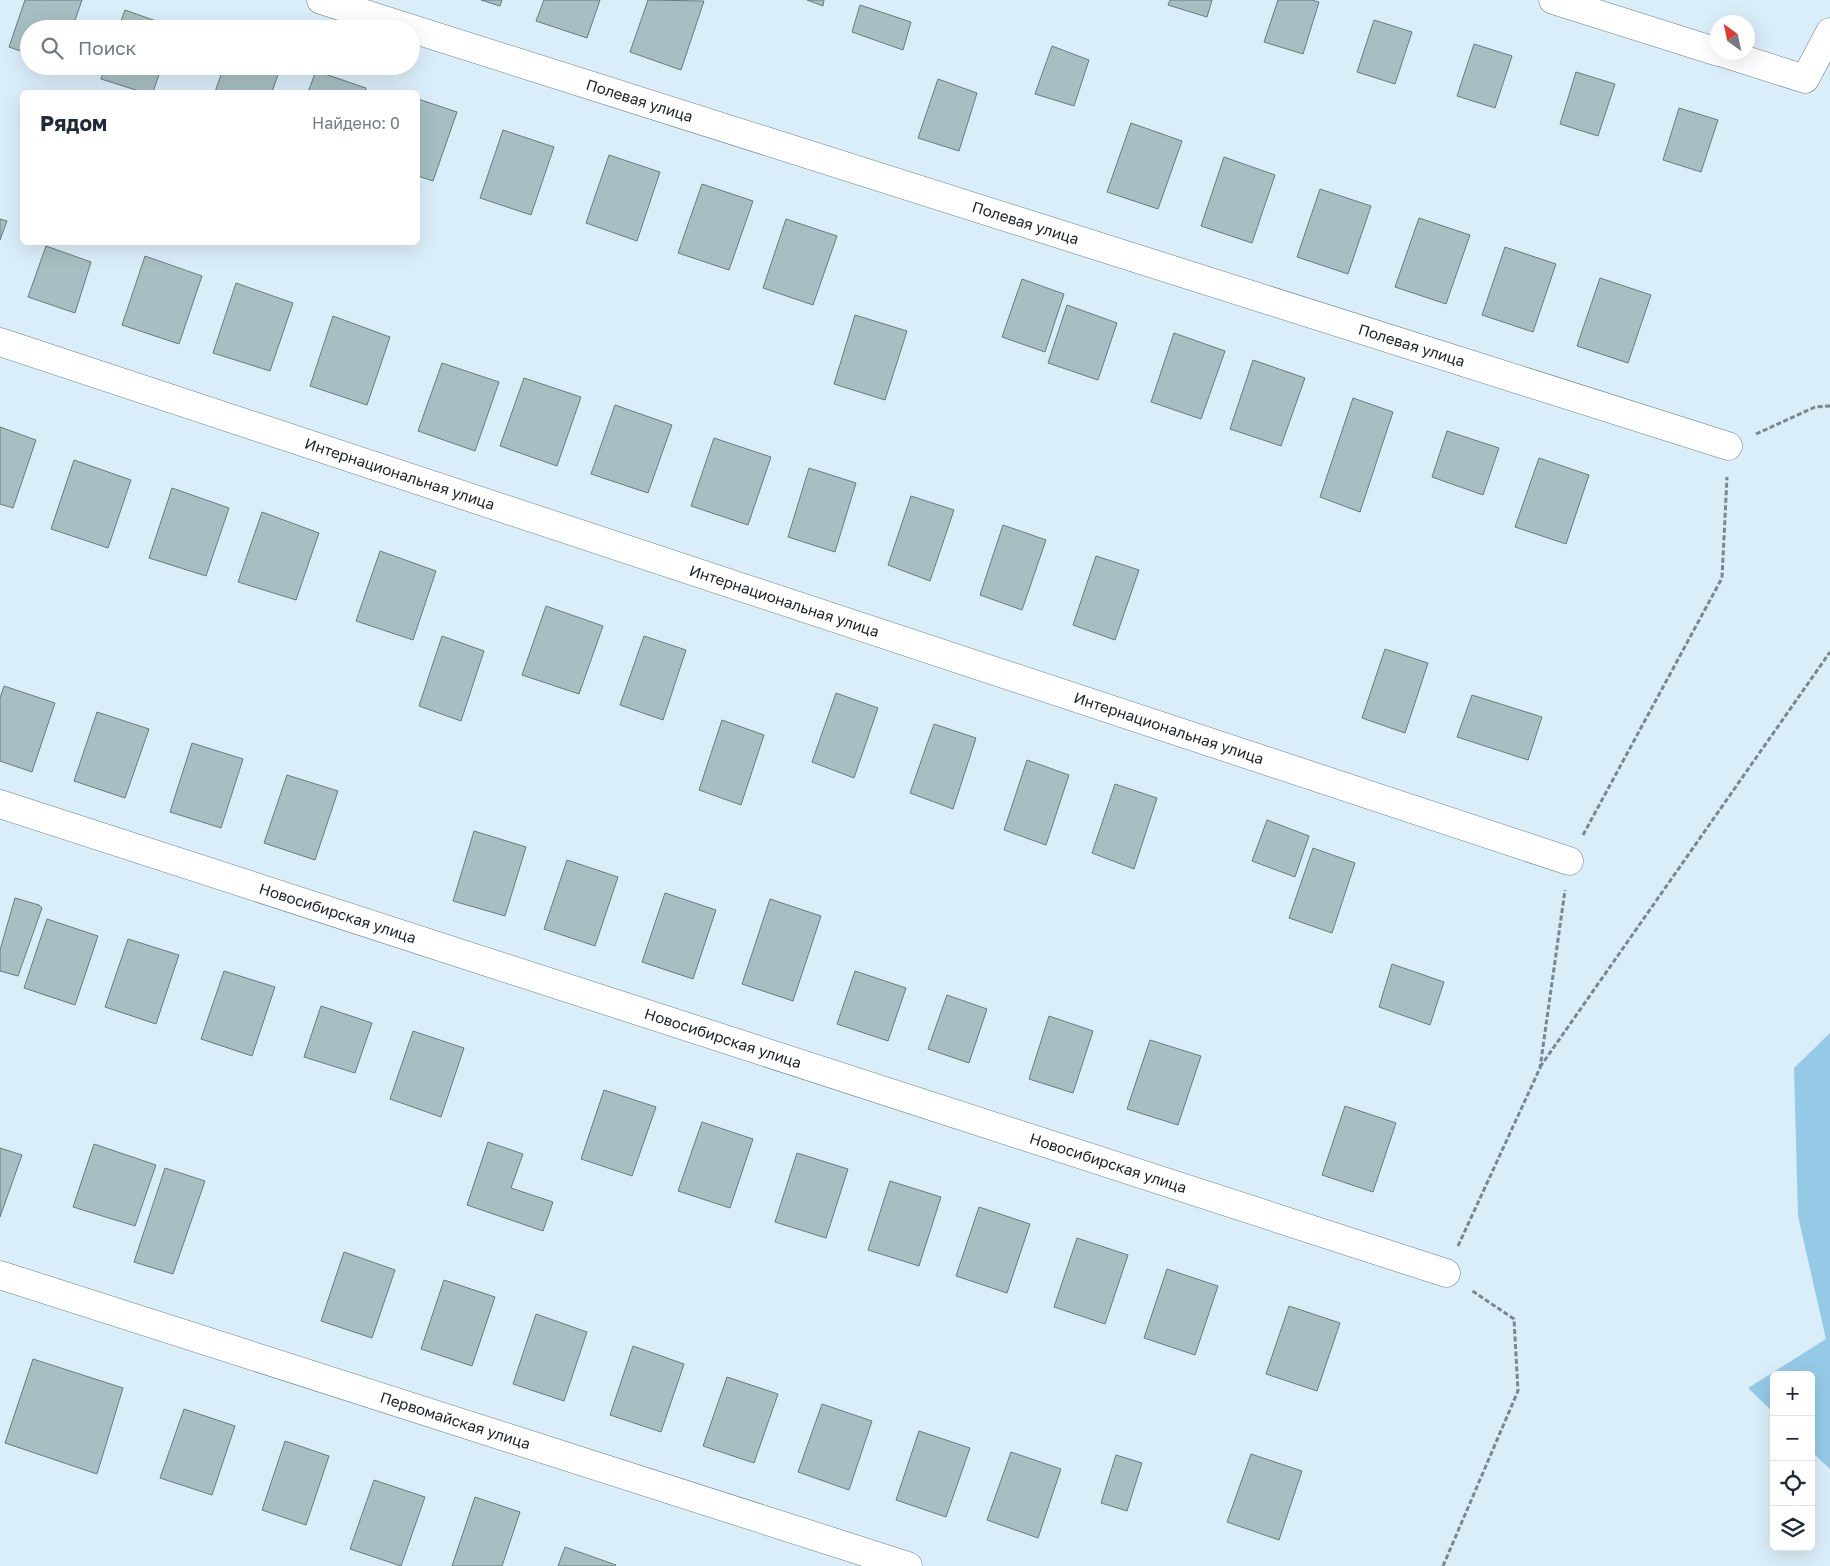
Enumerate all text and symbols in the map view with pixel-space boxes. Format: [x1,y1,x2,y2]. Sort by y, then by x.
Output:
north arrow [1710,15,1755,60]
search box [20,20,420,75]
icon: search [38,34,66,62]
text: Поиск [78,36,137,59]
street label: Полевая улица [584,75,695,125]
text: Рядом [40,110,107,136]
text: Найдено: 0 [312,113,400,133]
street label: Полевая улица [970,197,1081,248]
street label: Полевая улица [1356,319,1467,370]
street label: Интернациональная улица [303,433,497,513]
street label: Интернациональная улица [687,561,882,640]
street label: Интернациональная улица [1072,688,1266,767]
street label: Новосибирская улица [257,879,419,946]
street label: Новосибирская улица [642,1004,804,1071]
street label: Новосибирская улица [1028,1129,1189,1196]
map controls [1770,1371,1815,1551]
button: + [1770,1371,1815,1416]
street label: Первомайская улица [378,1387,533,1452]
button: − [1770,1416,1815,1461]
button: locate [1770,1461,1815,1506]
button: layers [1770,1506,1815,1551]

